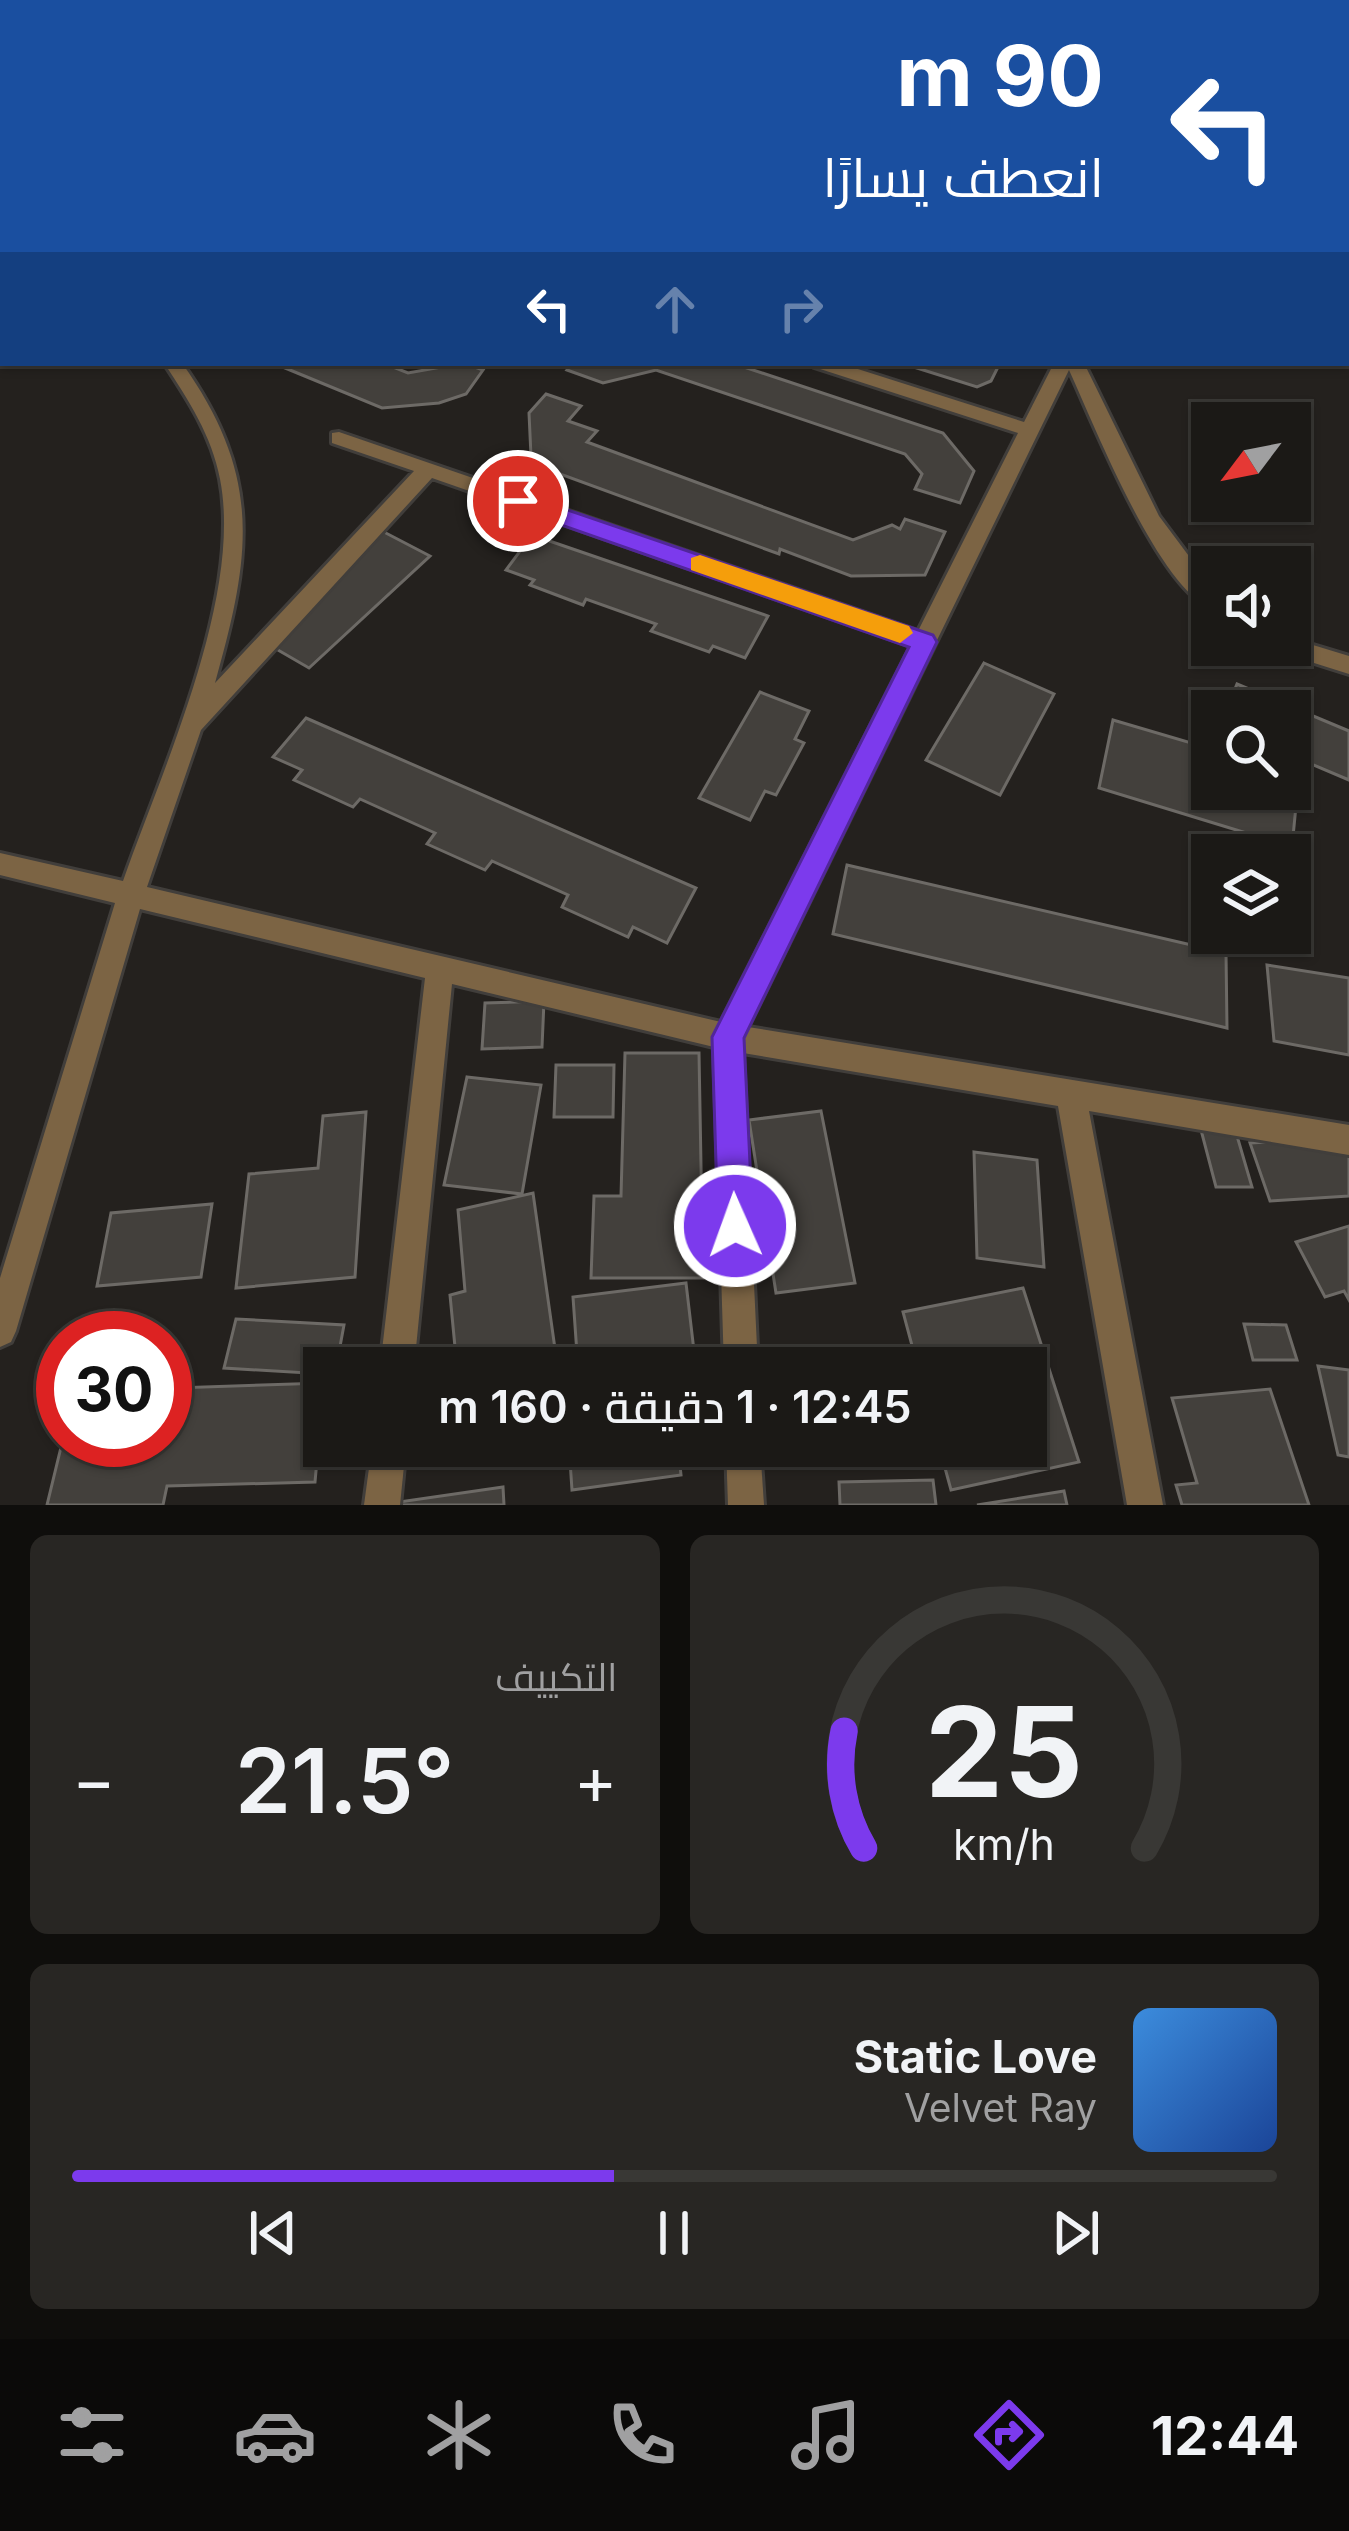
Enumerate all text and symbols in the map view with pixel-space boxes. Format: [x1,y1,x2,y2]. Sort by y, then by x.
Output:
text: 90 m [896,25,1104,126]
icon: left [1146,48,1302,204]
text: انعطف يسارًا [823,145,1104,210]
icon: left [516,276,582,342]
icon: ahead [642,276,708,342]
icon: right [768,276,834,342]
north arrow [1191,402,1311,522]
map controls [1191,402,1311,954]
pin [467,450,569,552]
icon: arrive [485,468,551,534]
button: sound [1191,546,1311,666]
button: search [1191,690,1311,810]
button: layers [1191,834,1311,954]
position arrow [672,1163,798,1289]
speed limit sign: 30 [36,1311,192,1467]
text: 12:45 · 1 دقيقة · 160 m [438,1379,912,1434]
text: التكييف [495,1653,618,1700]
text: 25 [925,1676,1083,1827]
text: 21.5° [235,1726,455,1835]
text: − [72,1740,116,1820]
text: + [574,1740,617,1820]
text: km/h [953,1817,1055,1869]
text: Static Love [854,2029,1097,2084]
text: Velvet Ray [904,2084,1097,2131]
icon: previous [240,2200,306,2266]
icon: pause [641,2200,707,2266]
icon: next [1043,2200,1109,2266]
icon: filters [50,2393,134,2477]
icon: car [233,2393,317,2477]
icon: climate [417,2393,501,2477]
icon: phone [600,2393,684,2477]
icon: music [784,2393,868,2477]
icon: directions [967,2393,1051,2477]
text: 12:44 [1151,2403,1299,2468]

